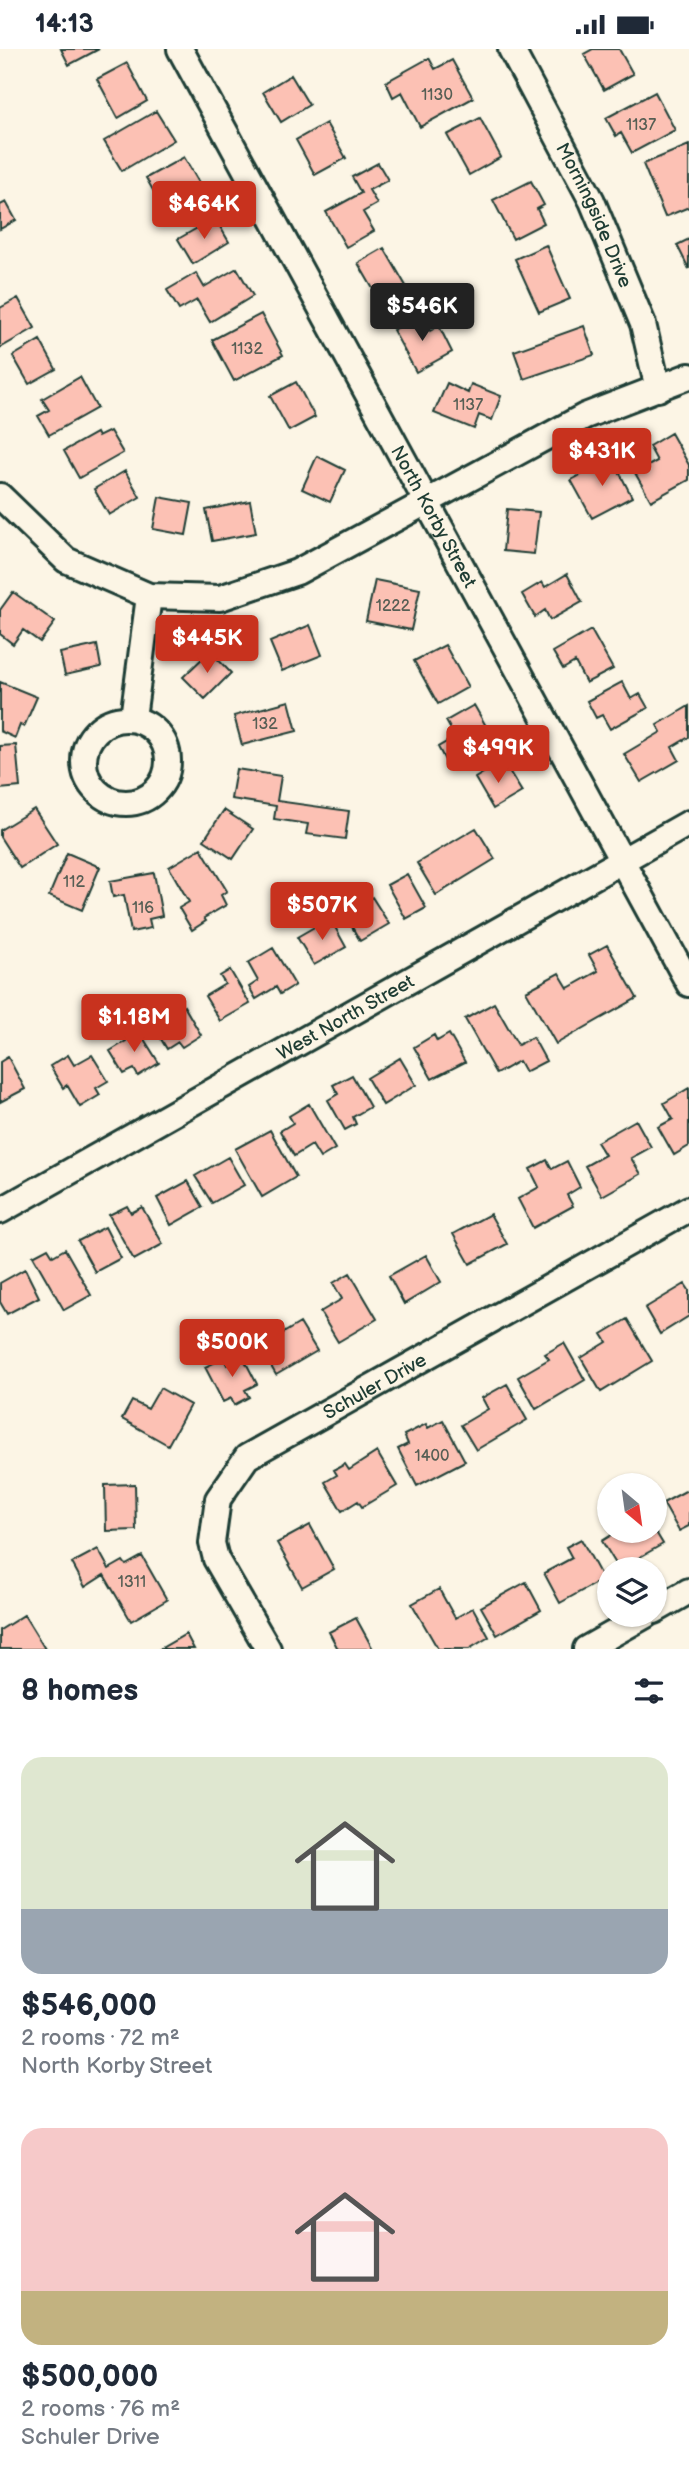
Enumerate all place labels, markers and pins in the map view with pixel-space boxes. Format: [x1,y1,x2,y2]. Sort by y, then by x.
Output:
pin: $464K [155,181,253,241]
pin: $546K [373,283,471,343]
pin: $431K [553,429,651,488]
pin: $445K [158,615,256,675]
pin: $499K [449,725,547,785]
pin: $507K [273,883,371,942]
pin: $1.18M [77,995,191,1054]
pin: $500K [183,1319,281,1379]

